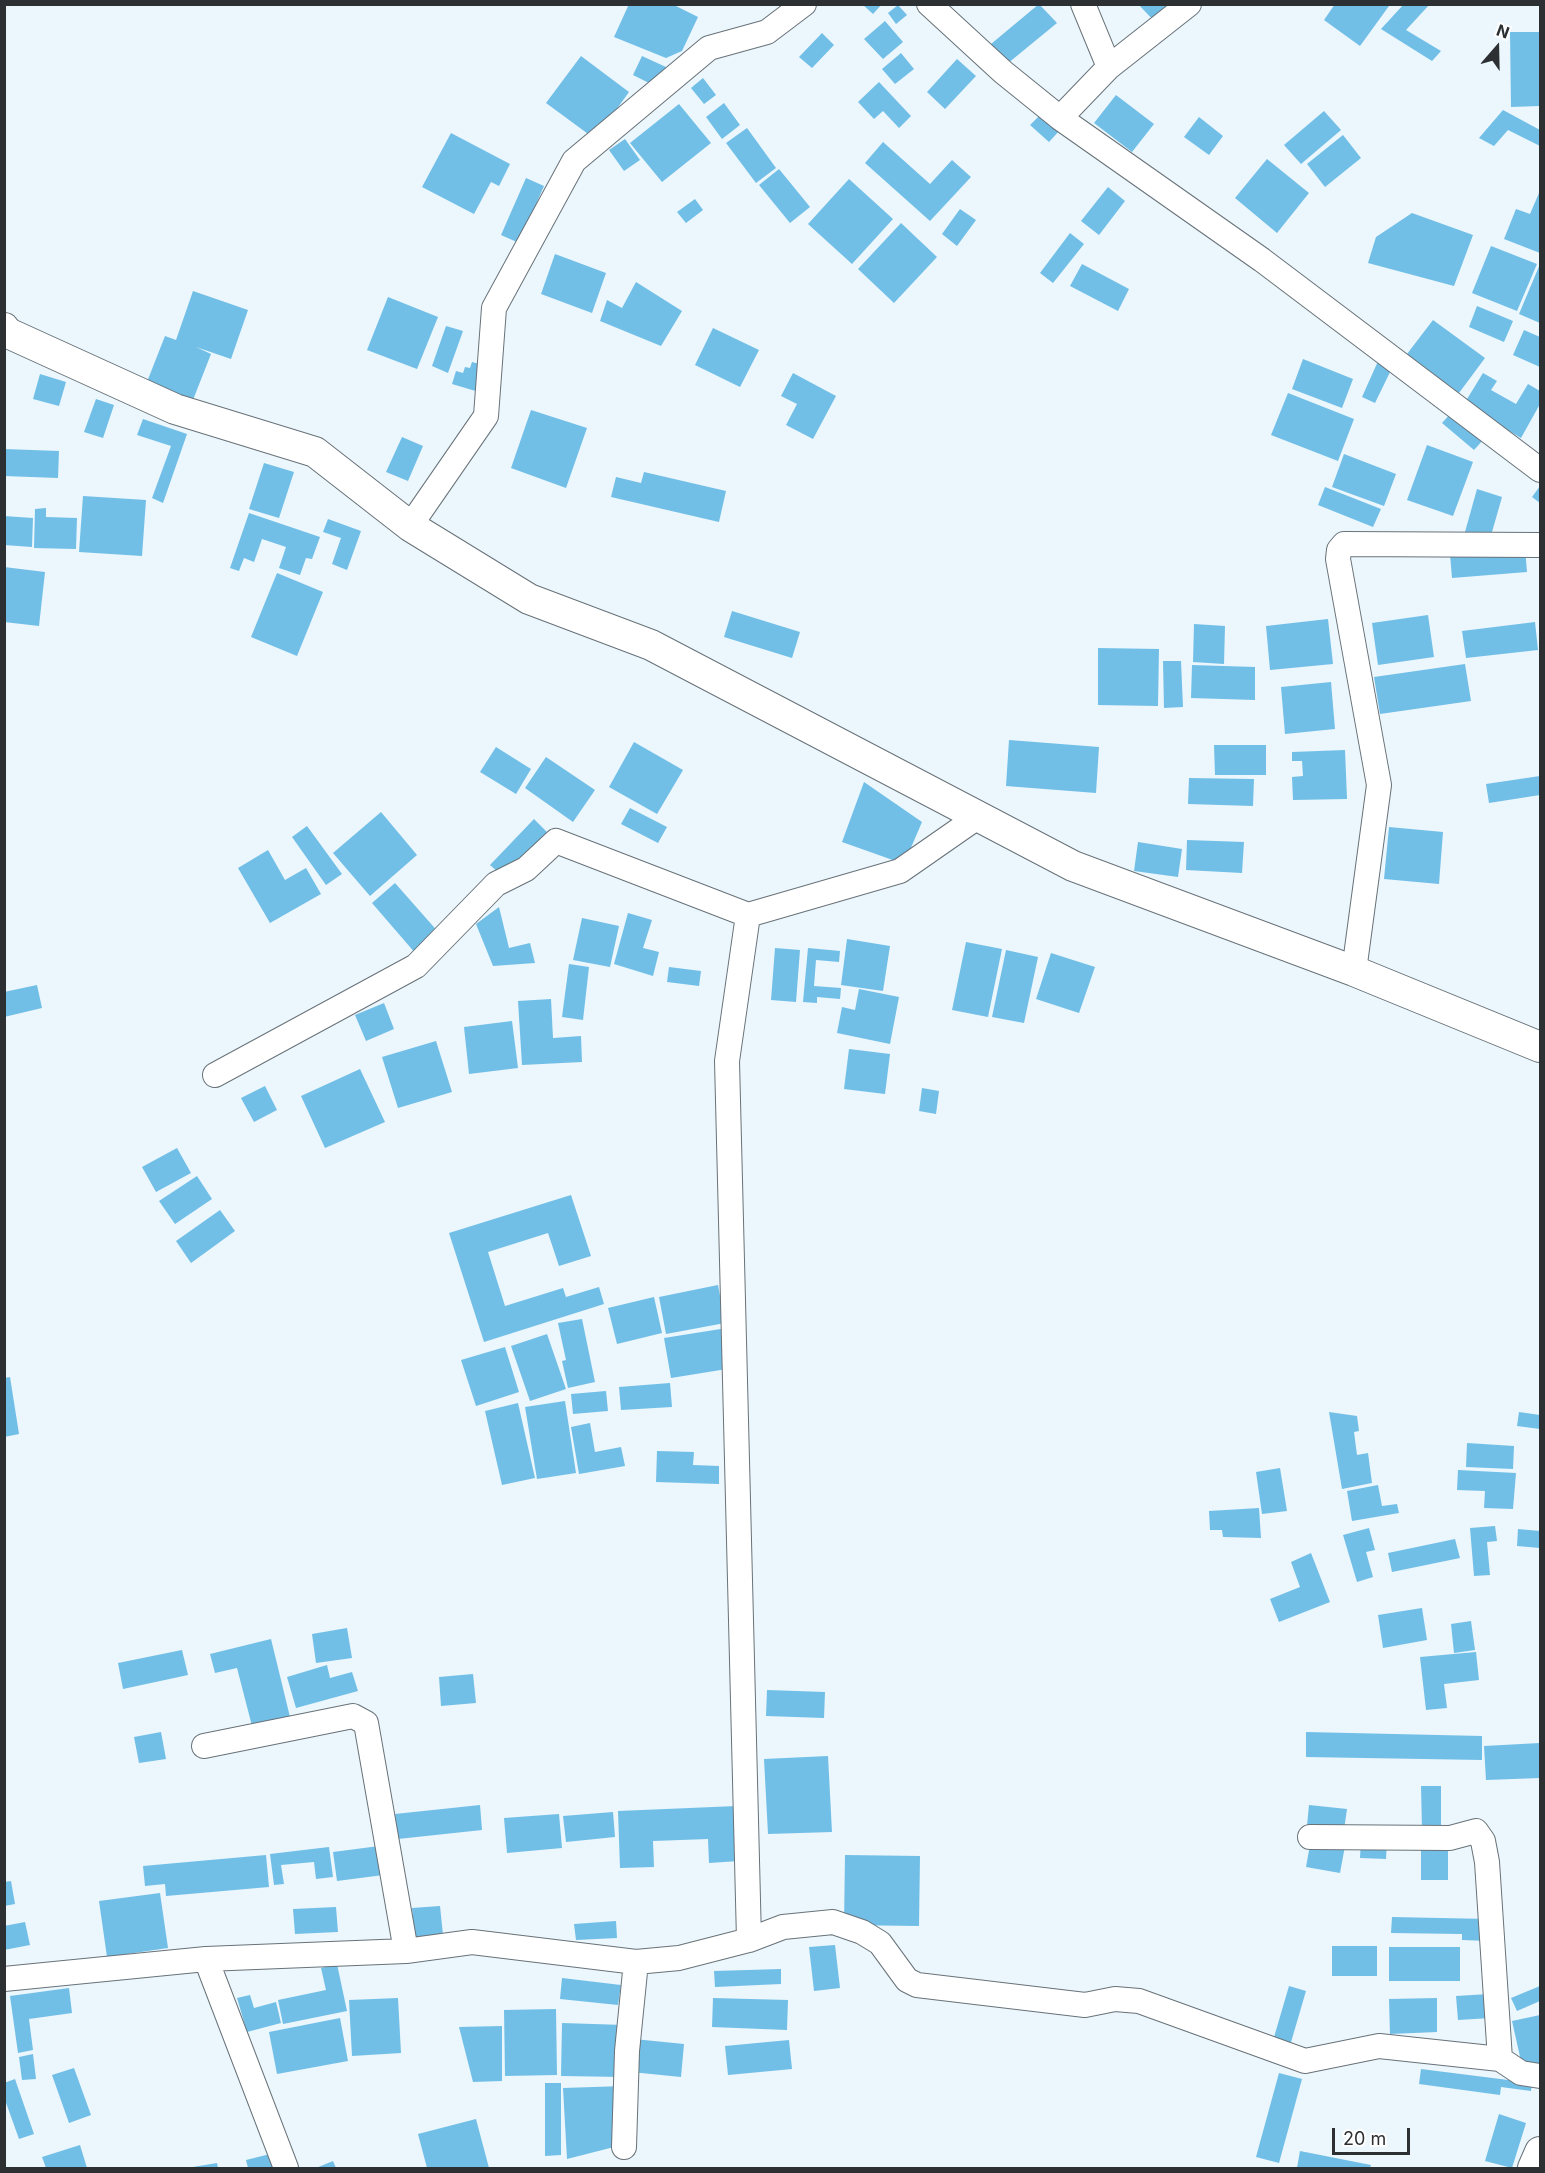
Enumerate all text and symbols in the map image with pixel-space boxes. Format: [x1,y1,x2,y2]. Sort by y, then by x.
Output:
north arrow [1467,18,1527,78]
text: N [1494,20,1512,43]
scale bar [1335,2116,1413,2154]
text: 20 m [1343,2128,1386,2149]

